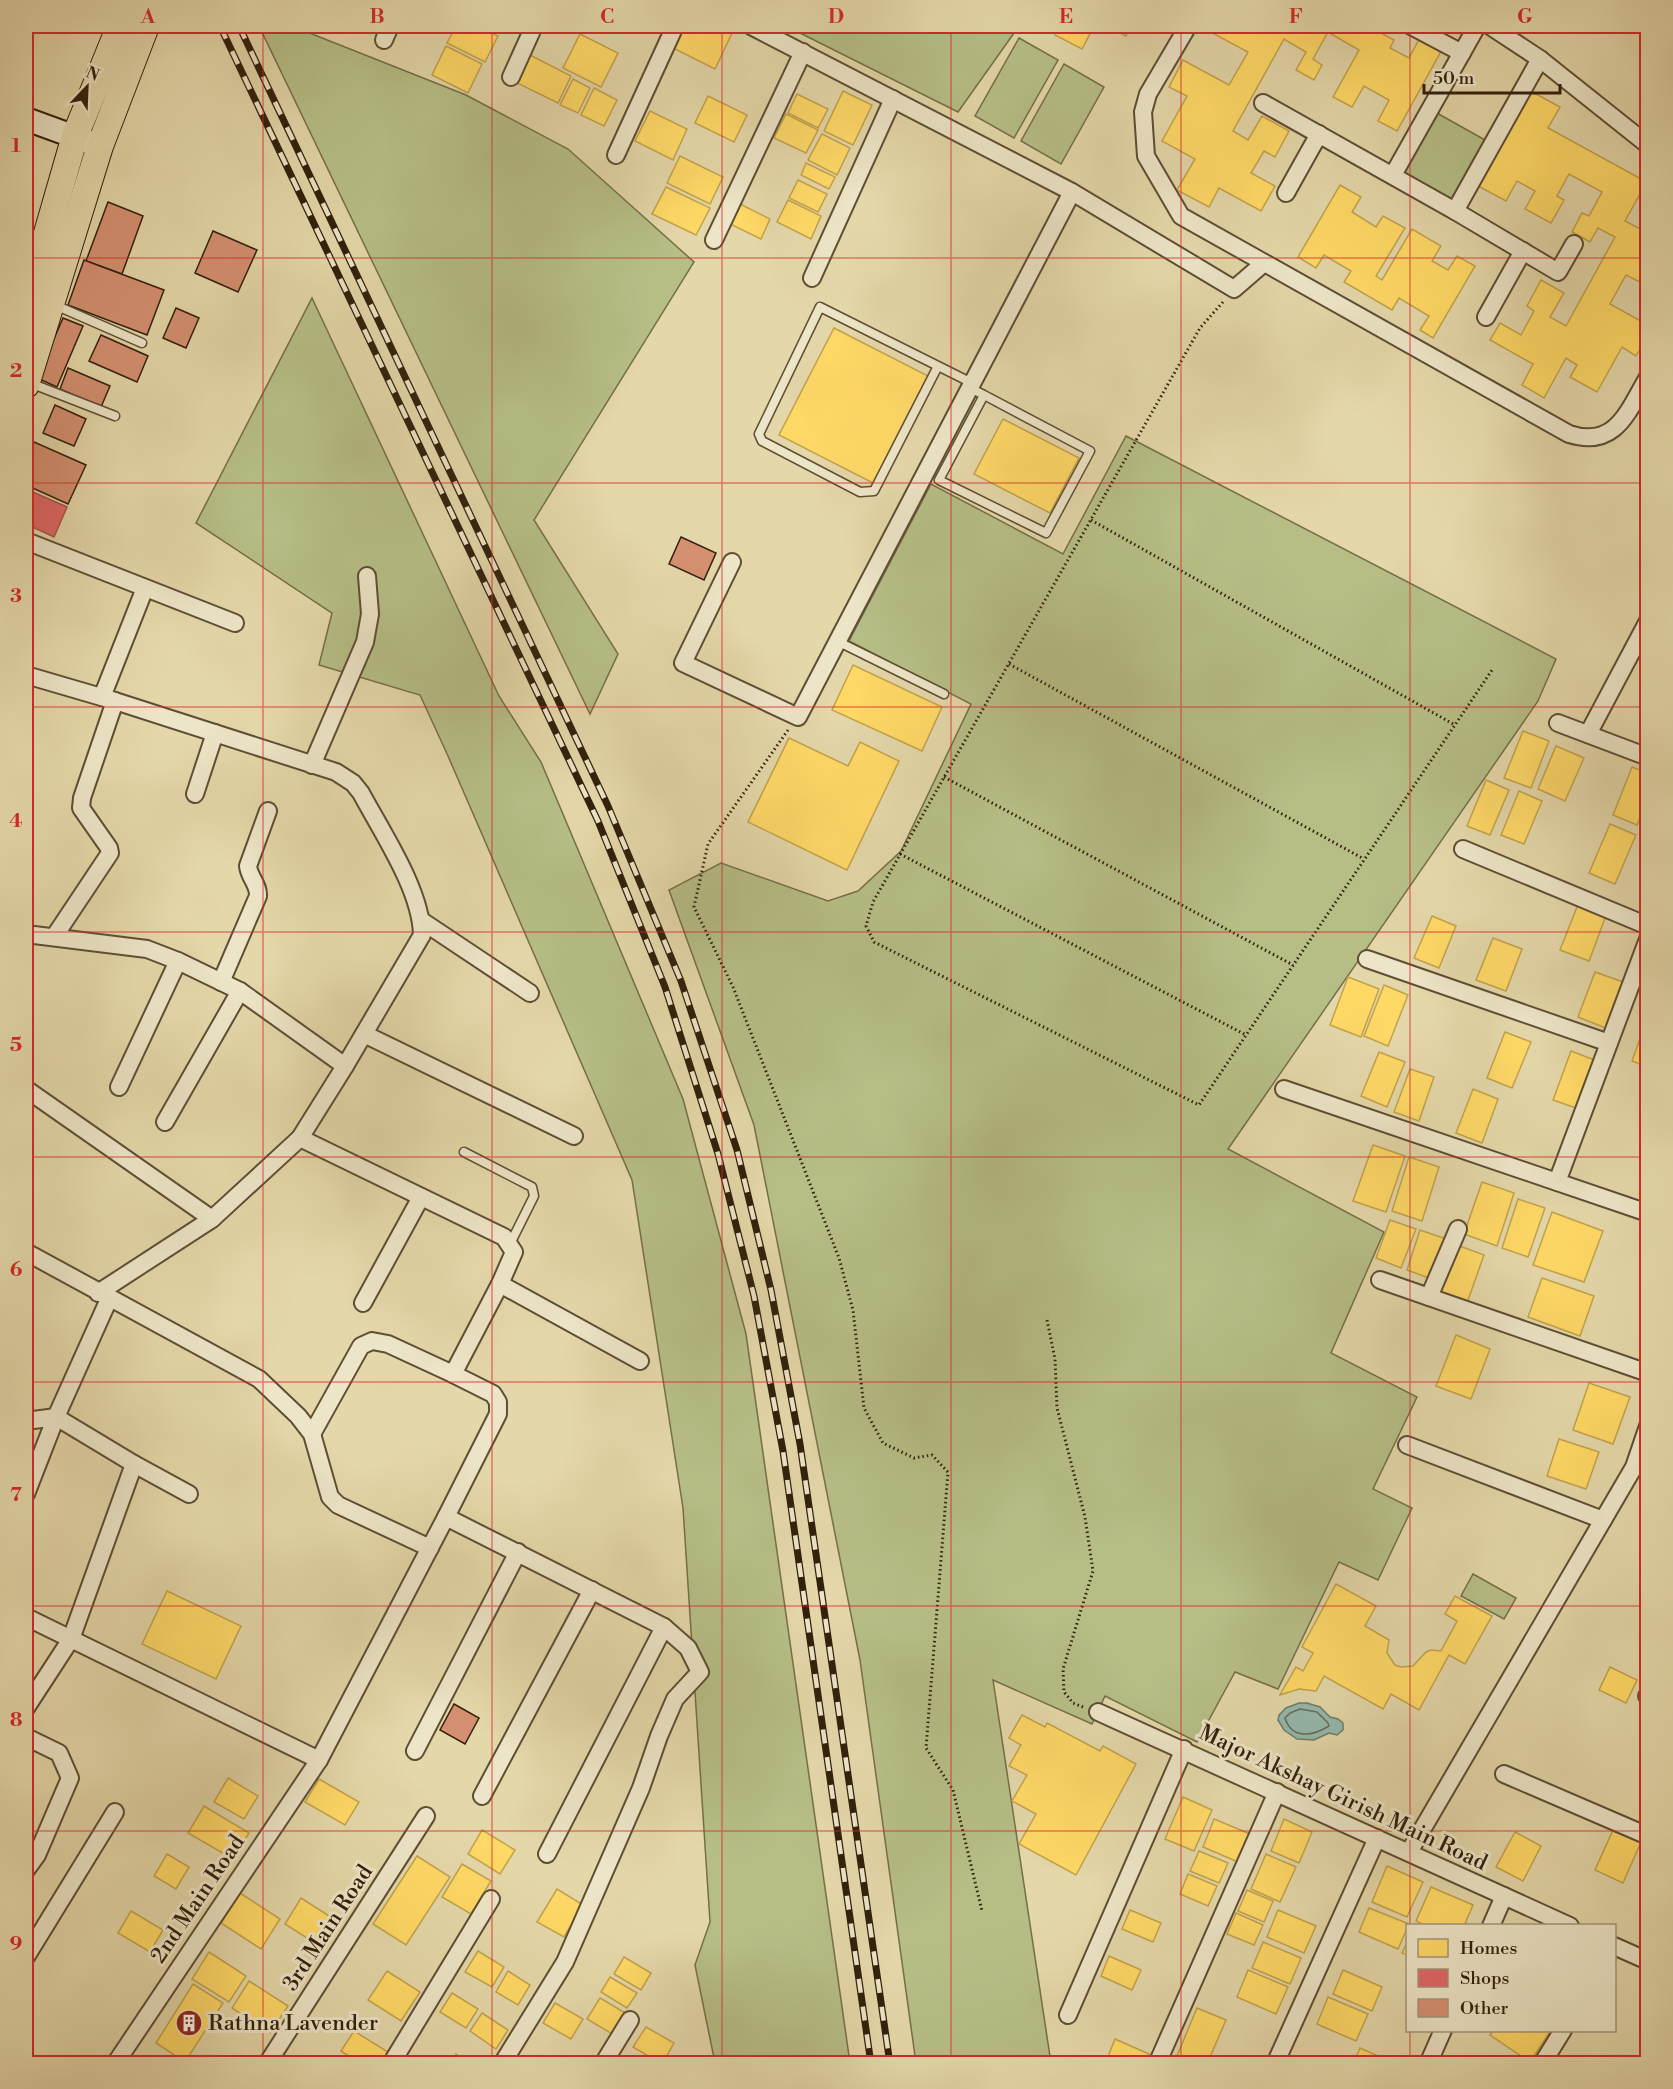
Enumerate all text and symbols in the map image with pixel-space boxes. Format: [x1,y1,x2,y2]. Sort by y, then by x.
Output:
text: A [140,5,156,30]
text: B [369,5,385,30]
text: C [600,5,614,30]
text: D [828,5,844,30]
text: E [1059,5,1073,30]
text: F [1289,5,1303,30]
text: G [1517,5,1533,30]
north arrow [57,57,117,117]
scale bar [1424,57,1560,95]
text: N [83,62,103,86]
text: 50 m [1433,67,1475,90]
text: 1 [11,134,21,159]
text: 2 [10,359,22,384]
text: 3 [10,584,22,609]
text: 4 [9,809,23,834]
text: 5 [10,1033,22,1058]
text: 6 [10,1258,23,1283]
text: 7 [10,1483,22,1508]
text: 8 [10,1708,23,1733]
street label: Major Akshay Girish Main Road [1195,1719,1492,1877]
street label: 2nd Main Road [145,1829,251,1968]
street label: 3rd Main Road [277,1859,379,1996]
legend [1406,1924,1616,2032]
text: 9 [10,1932,22,1957]
text: Homes [1460,1937,1517,1960]
text: Shops [1460,1967,1510,1990]
text: Other [1460,1997,1508,2020]
building icon: Rathna Lavender [174,2008,204,2038]
place label: Rathna Lavender [208,2010,378,2037]

